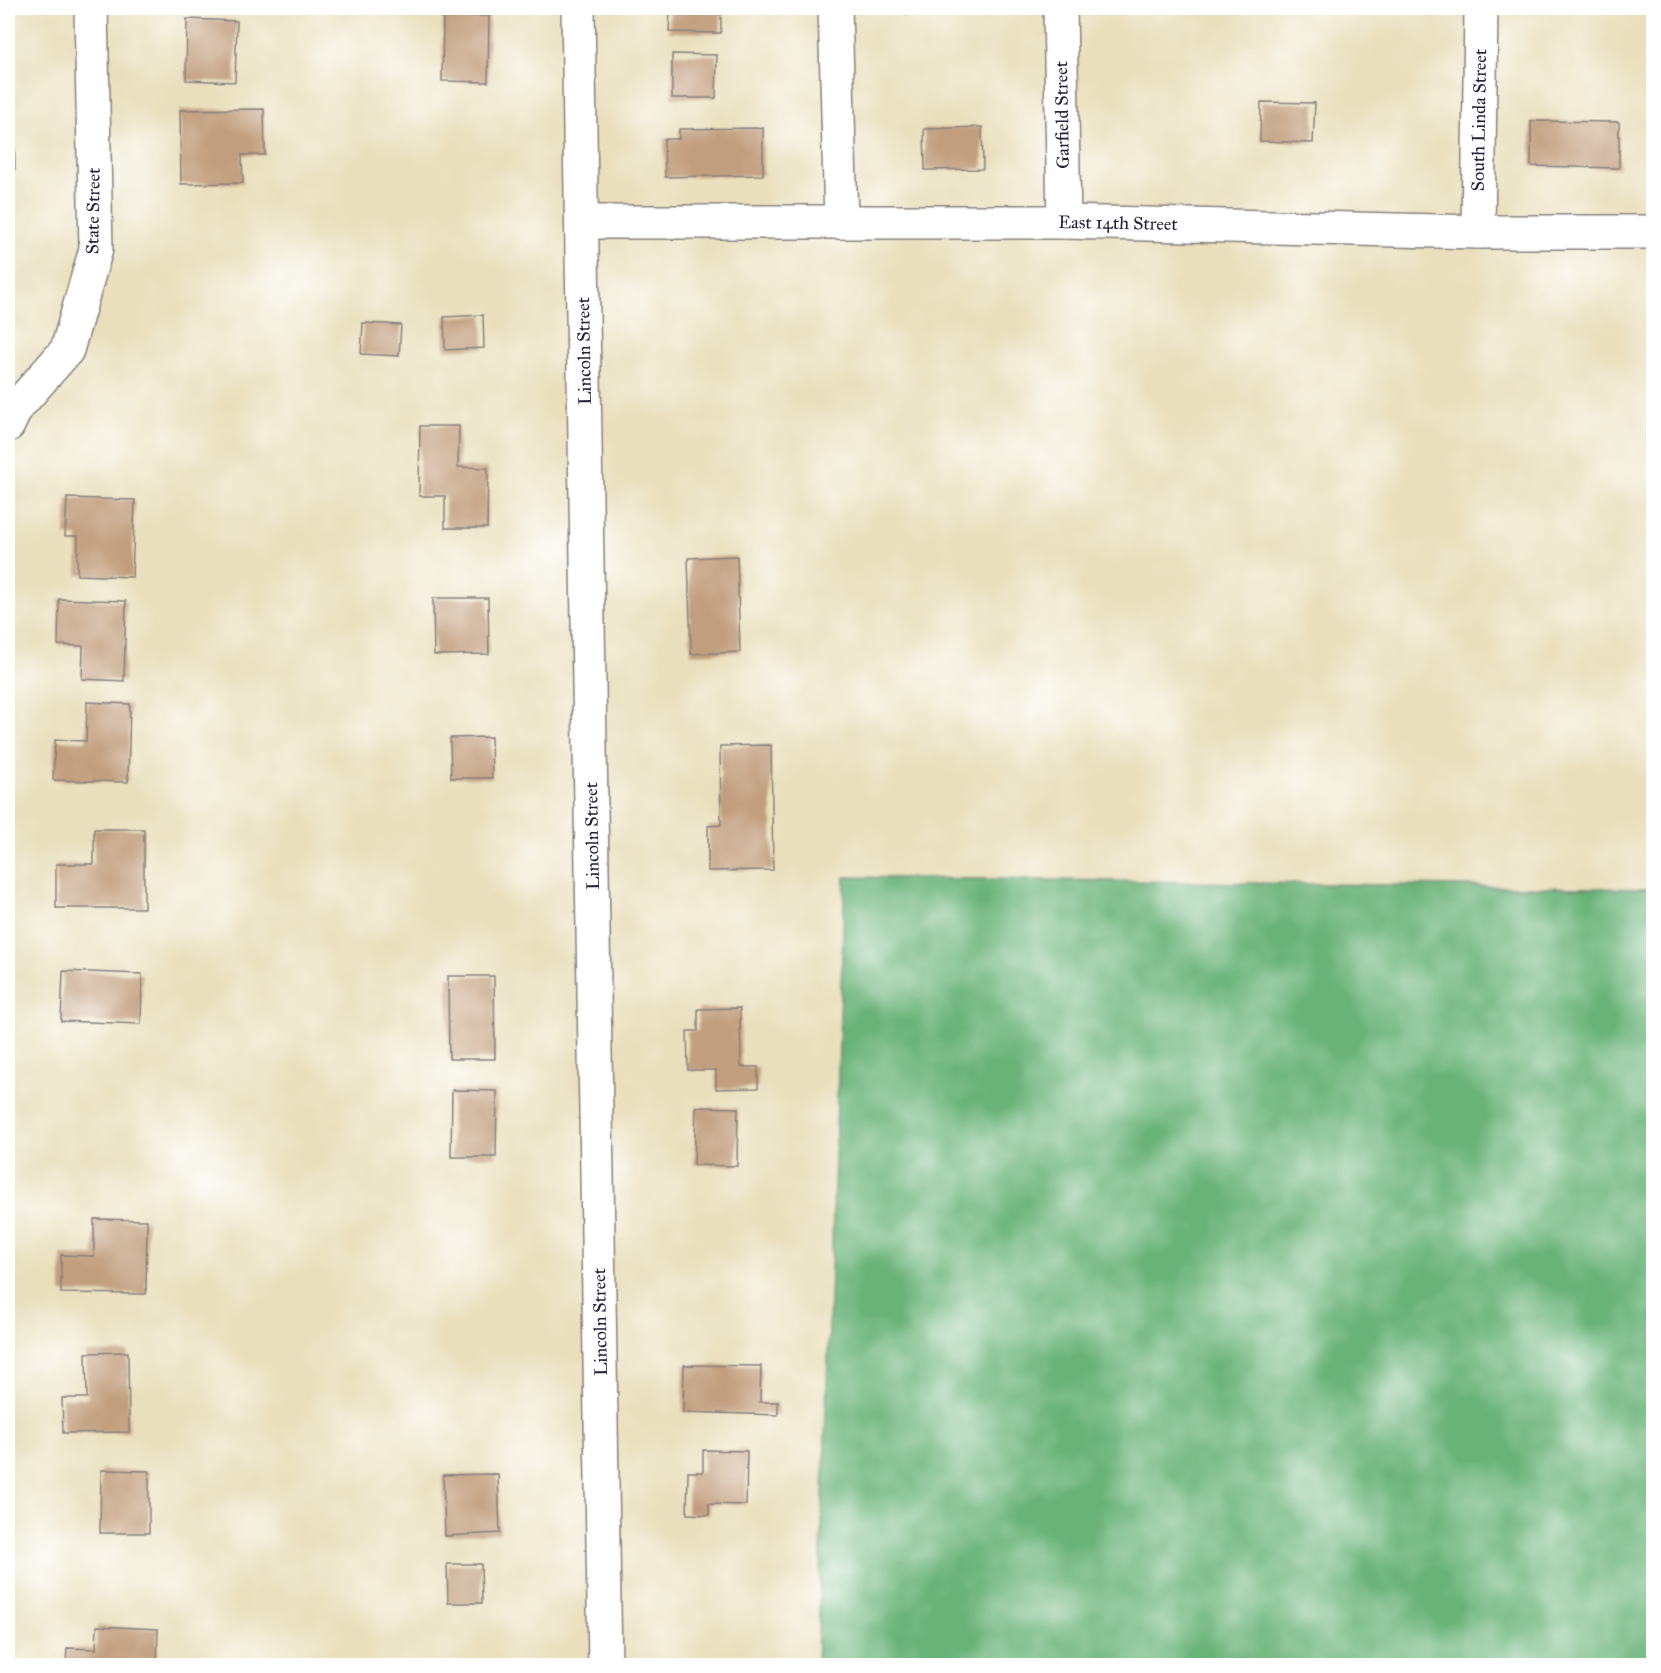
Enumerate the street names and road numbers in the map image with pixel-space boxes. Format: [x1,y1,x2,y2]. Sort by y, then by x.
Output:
street label: South Linda Street [1467,48,1491,191]
street label: Garfield Street [1050,60,1074,169]
street label: State Street [81,167,105,255]
street label: East 14th Street [1058,211,1179,235]
street label: Lincoln Street [572,296,596,405]
street label: Lincoln Street [580,781,604,890]
street label: Lincoln Street [588,1267,612,1376]

